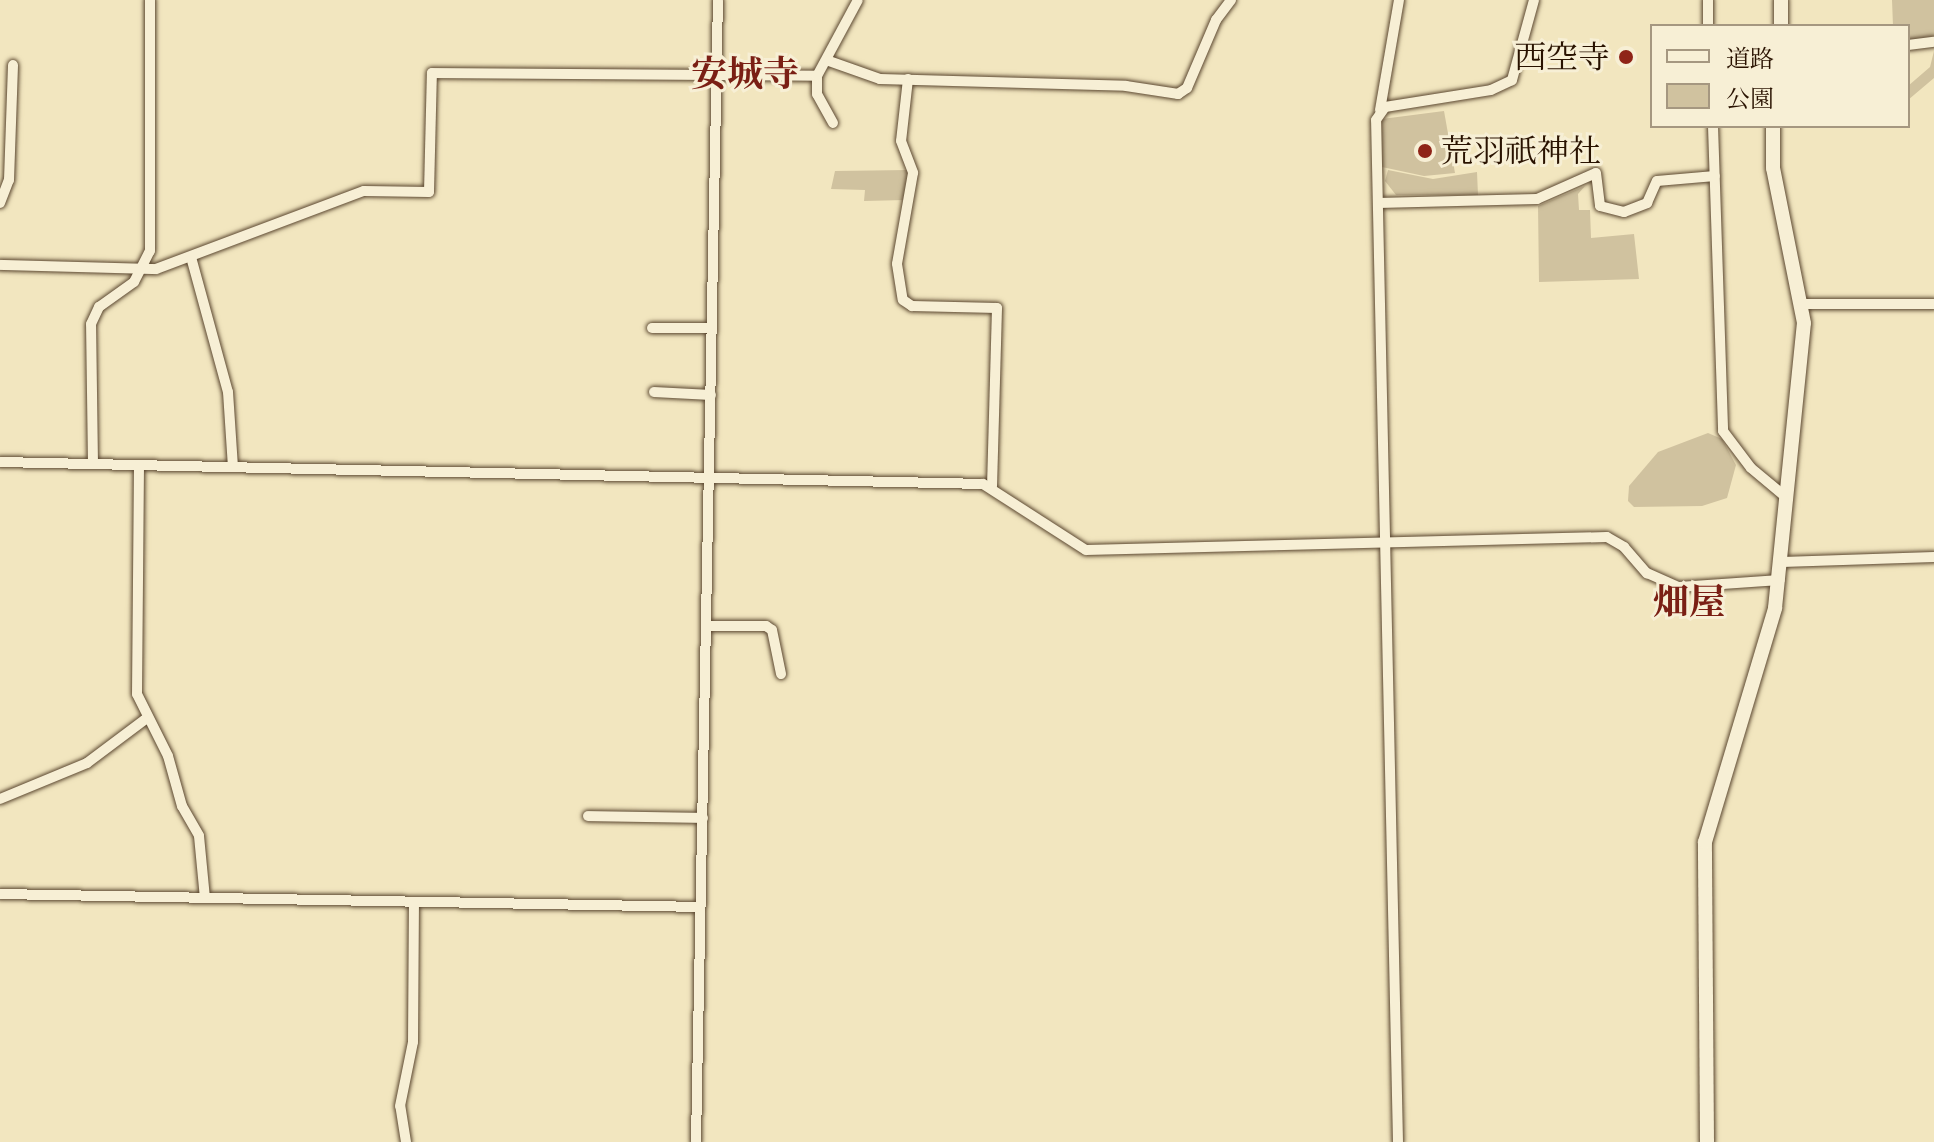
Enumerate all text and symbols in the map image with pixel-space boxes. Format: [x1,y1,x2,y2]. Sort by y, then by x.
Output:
legend [1650,24,1910,128]
place label: 西空寺 [1514,38,1610,76]
text: 道路 [1726,43,1774,74]
marker: 西空寺 [1617,48,1635,66]
district label: 安城寺 [691,52,799,96]
text: 公園 [1726,83,1774,114]
place label: 荒羽祇神社 [1441,132,1601,170]
marker: 荒羽祇神社 [1416,142,1434,160]
district label: 畑屋 [1653,580,1725,624]

